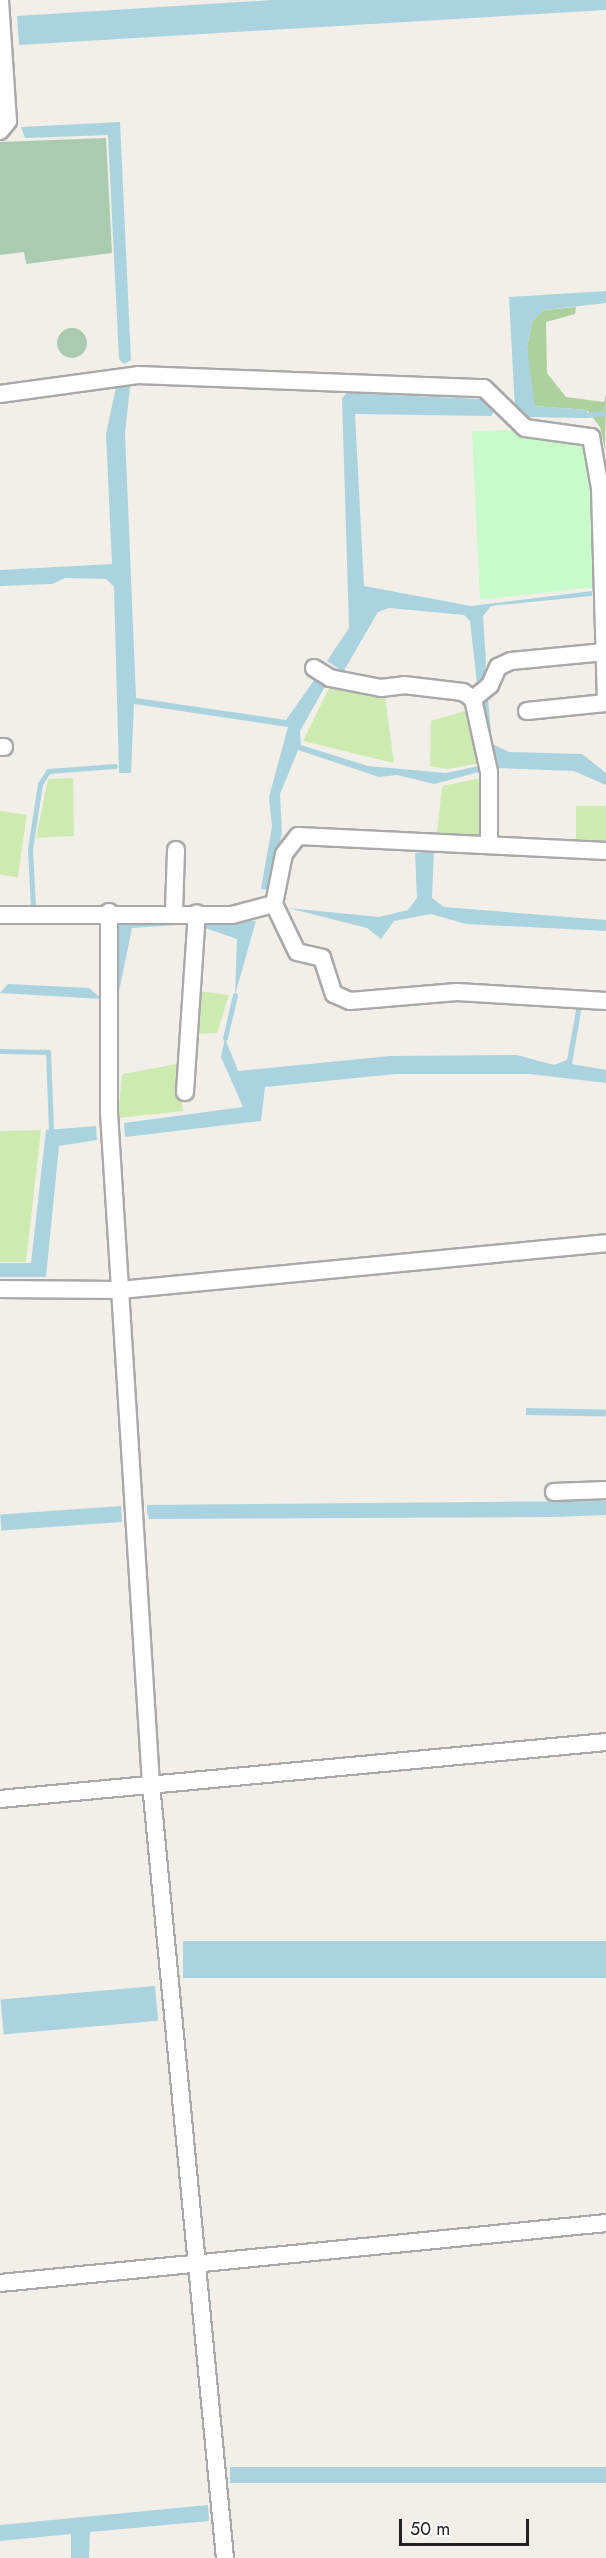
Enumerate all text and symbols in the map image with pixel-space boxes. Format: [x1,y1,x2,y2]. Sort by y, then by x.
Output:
scale bar [402,2507,532,2545]
text: 50 m [410,2516,450,2542]

